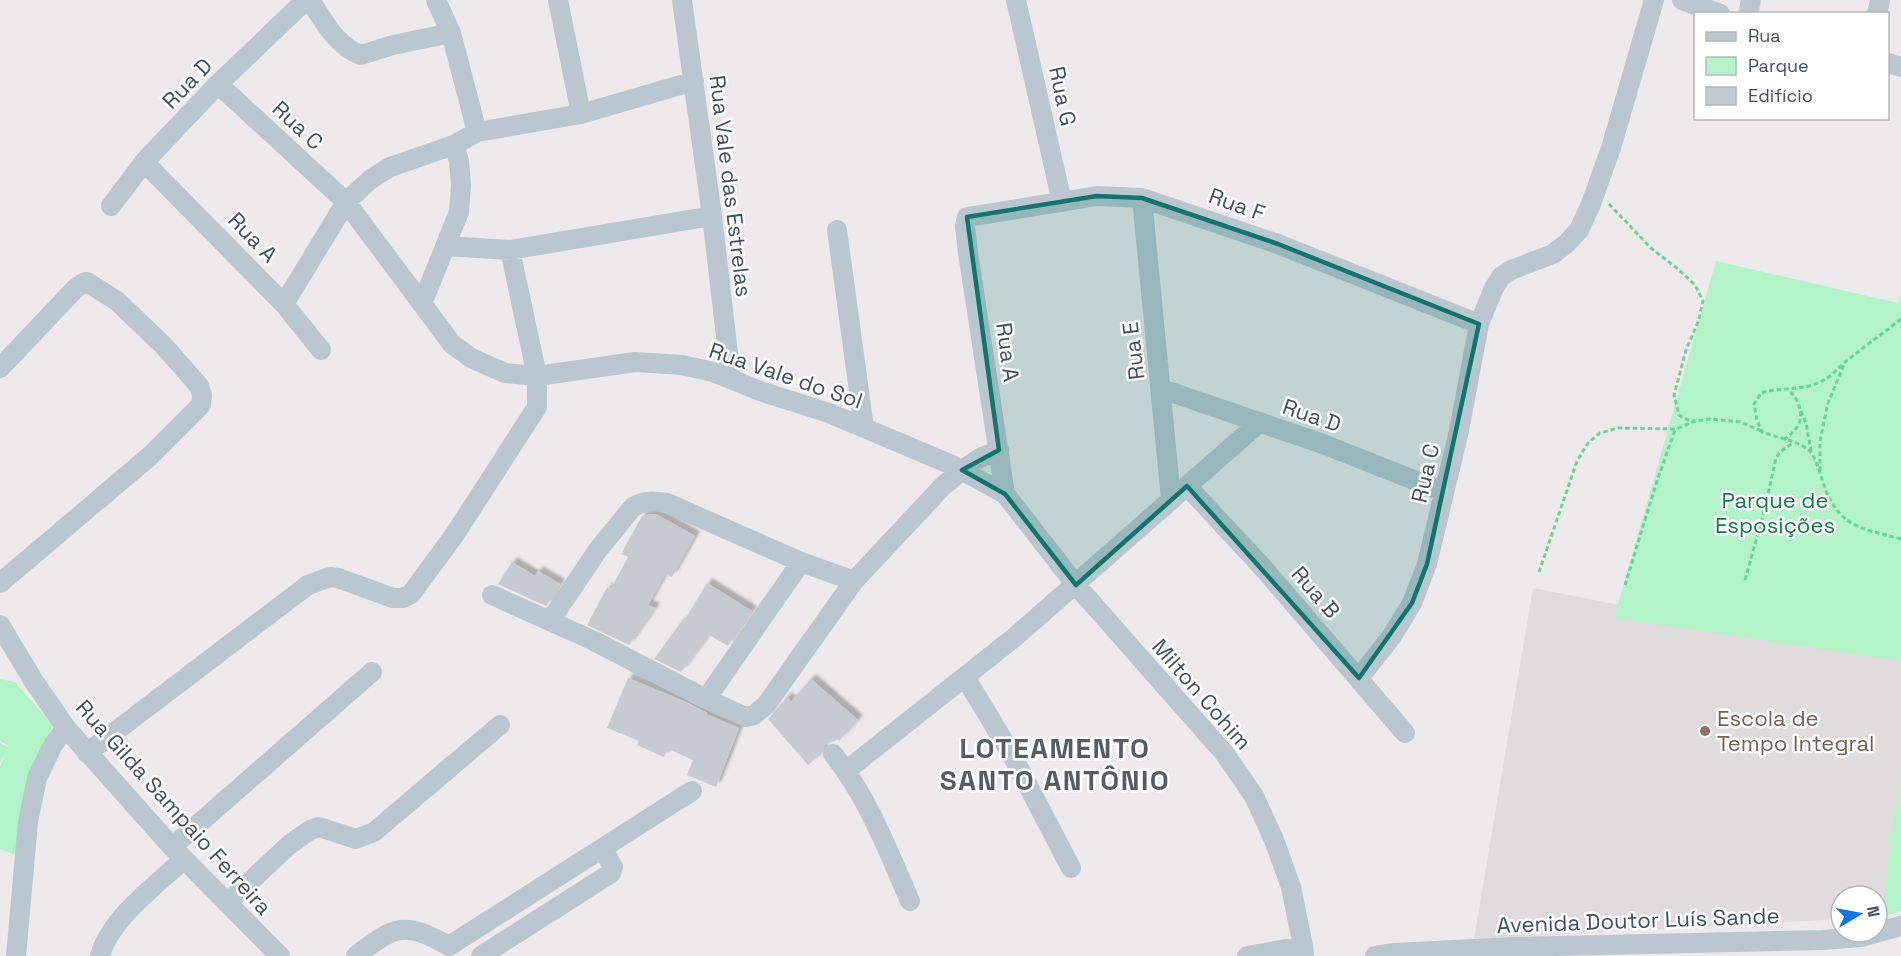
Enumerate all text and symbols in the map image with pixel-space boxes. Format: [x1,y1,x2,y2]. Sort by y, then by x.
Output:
legend [1694,12,1889,120]
text: Rua [1748,24,1781,47]
street label: Rua D [156,52,218,114]
text: Parque [1748,54,1809,77]
street label: Rua G [1043,64,1083,128]
street label: Rua Vale das Estrelas [704,74,758,298]
text: Edifício [1748,84,1813,107]
street label: Rua C [267,94,329,156]
street label: Rua F [1205,181,1269,227]
street label: Rua A [222,206,284,268]
street label: Rua E [1116,320,1150,382]
street label: Rua A [990,321,1026,383]
street label: Rua Vale do Sol [705,336,867,414]
street label: Rua D [1279,392,1345,438]
street label: Rua C [1405,441,1445,505]
park label: Parque de Esposições [1715,486,1835,539]
street label: Rua B [1286,560,1346,624]
street label: Milton Cohim [1146,633,1258,755]
street label: Rua Gilda Sampaio Ferreira [70,694,278,921]
place label: Escola de Tempo Integral [1717,704,1874,757]
marker: Escola de Tempo Integral [1698,724,1712,738]
district label: LOTEAMENTO SANTO ANTÔNIO [940,730,1170,798]
north arrow [1829,884,1889,944]
street label: Avenida Doutor Luís Sande [1496,901,1780,939]
text: N [1862,904,1885,919]

